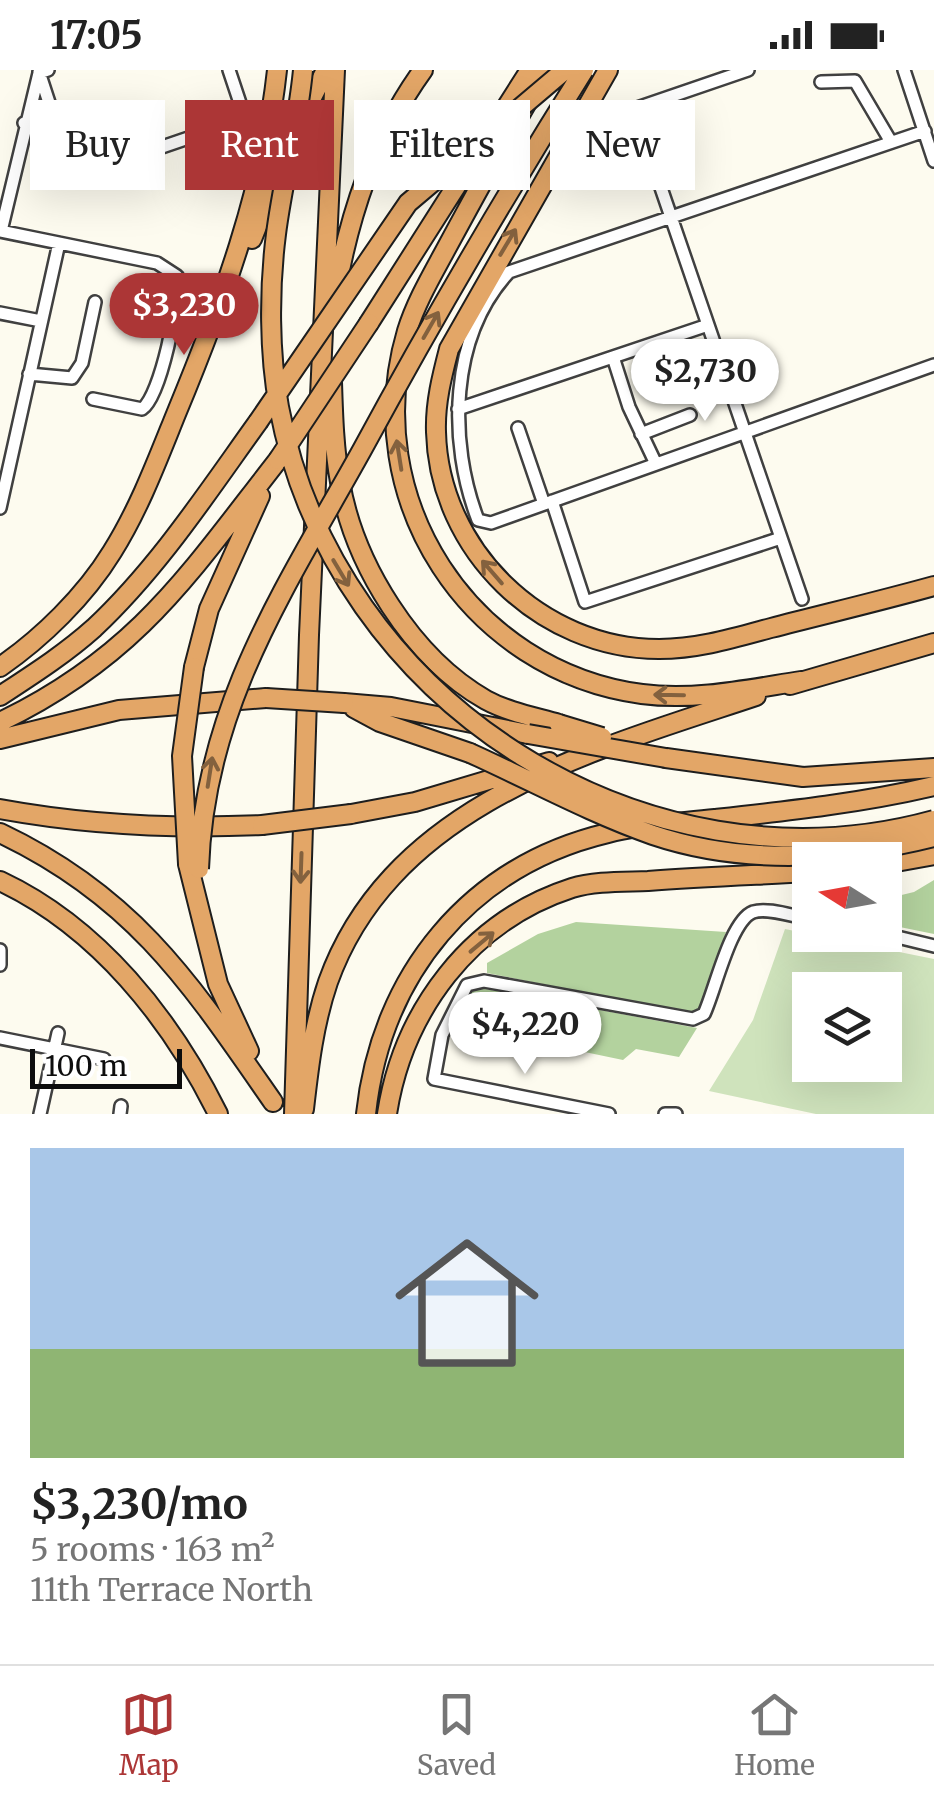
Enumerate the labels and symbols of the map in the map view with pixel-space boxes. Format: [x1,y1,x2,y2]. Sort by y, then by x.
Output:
one-way arrow [498,228,518,257]
pin: $3,230 [103,273,265,358]
one-way arrow [421,311,441,340]
pin: $2,730 [624,339,786,424]
one-way arrow [389,439,407,471]
one-way arrow [331,558,351,587]
one-way arrow [482,559,504,585]
one-way arrow [654,686,686,705]
one-way arrow [202,756,220,789]
north arrow [792,842,902,952]
one-way arrow [292,851,311,883]
one-way arrow [469,930,494,953]
pin: $4,220 [444,992,606,1077]
scale bar [30,1044,182,1088]

